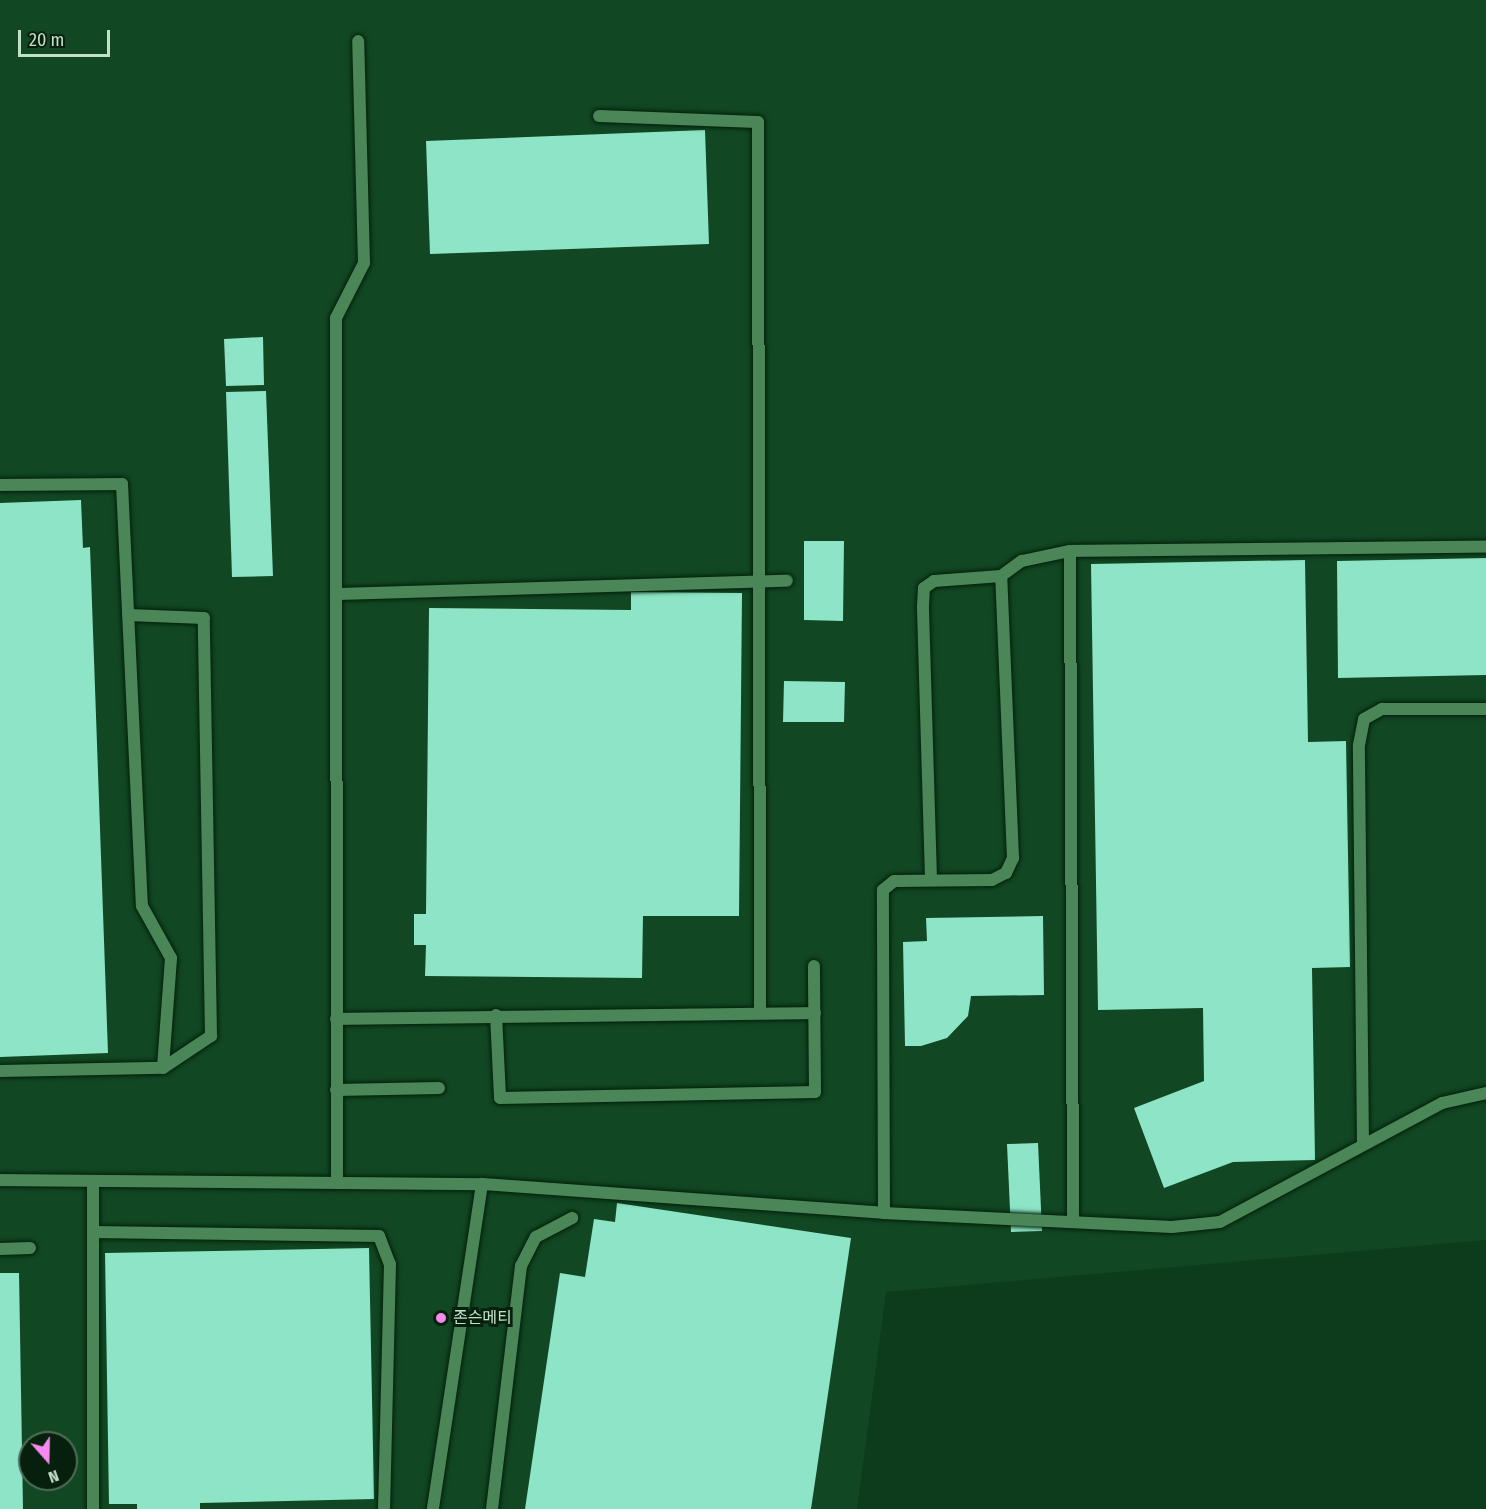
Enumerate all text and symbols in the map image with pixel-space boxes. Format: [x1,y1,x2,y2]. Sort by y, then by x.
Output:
scale bar [21,18,112,56]
text: 20 m [29,29,64,51]
place label: 존슨메티 [453,1308,512,1328]
marker: 존슨메티 [434,1311,448,1325]
north arrow [18,1431,78,1491]
text: N [46,1466,61,1487]

